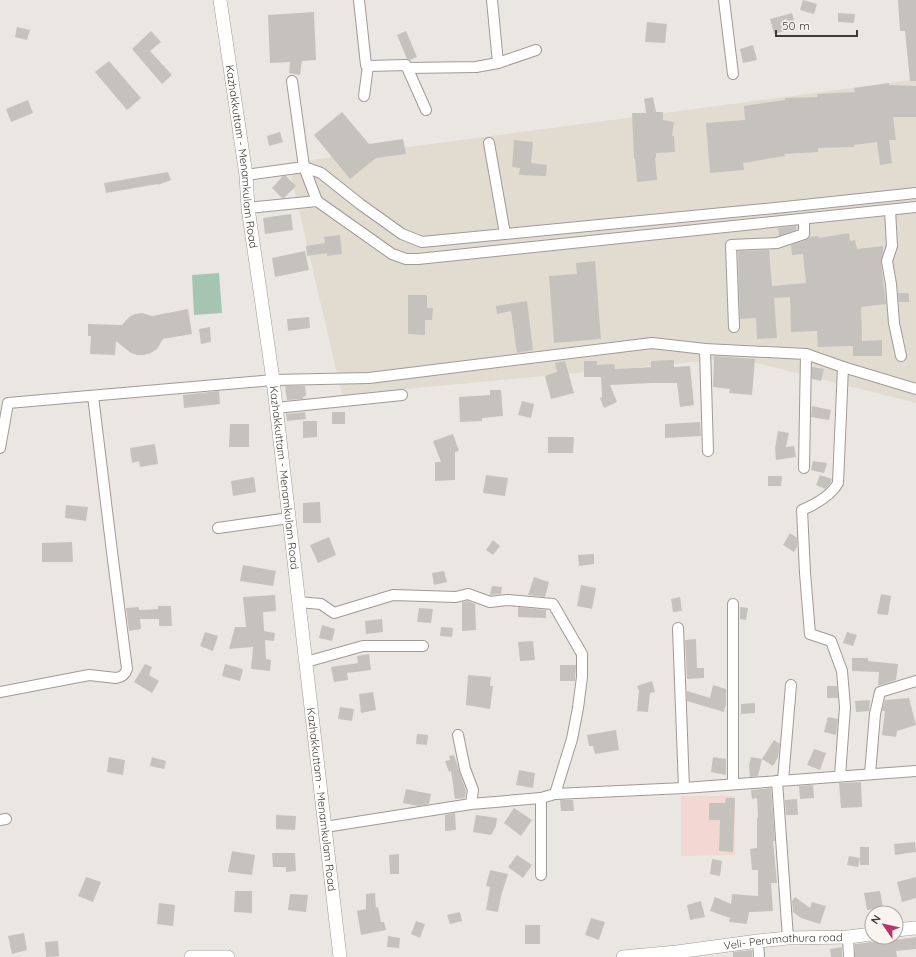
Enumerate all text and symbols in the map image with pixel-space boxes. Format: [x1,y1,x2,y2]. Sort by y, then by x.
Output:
scale bar [776,12,857,38]
text: 50 m [782,18,810,33]
street label: Kazhakkuttam - Menamkulam Road [223,64,261,249]
street label: Kazhakkuttam - Menamkulam Road [267,385,302,570]
street label: Kazhakkuttam - Menamkulam Road [304,707,339,892]
north arrow [864,905,904,945]
text: N [868,912,884,927]
street label: Veli- Perumathura road [723,930,843,953]

